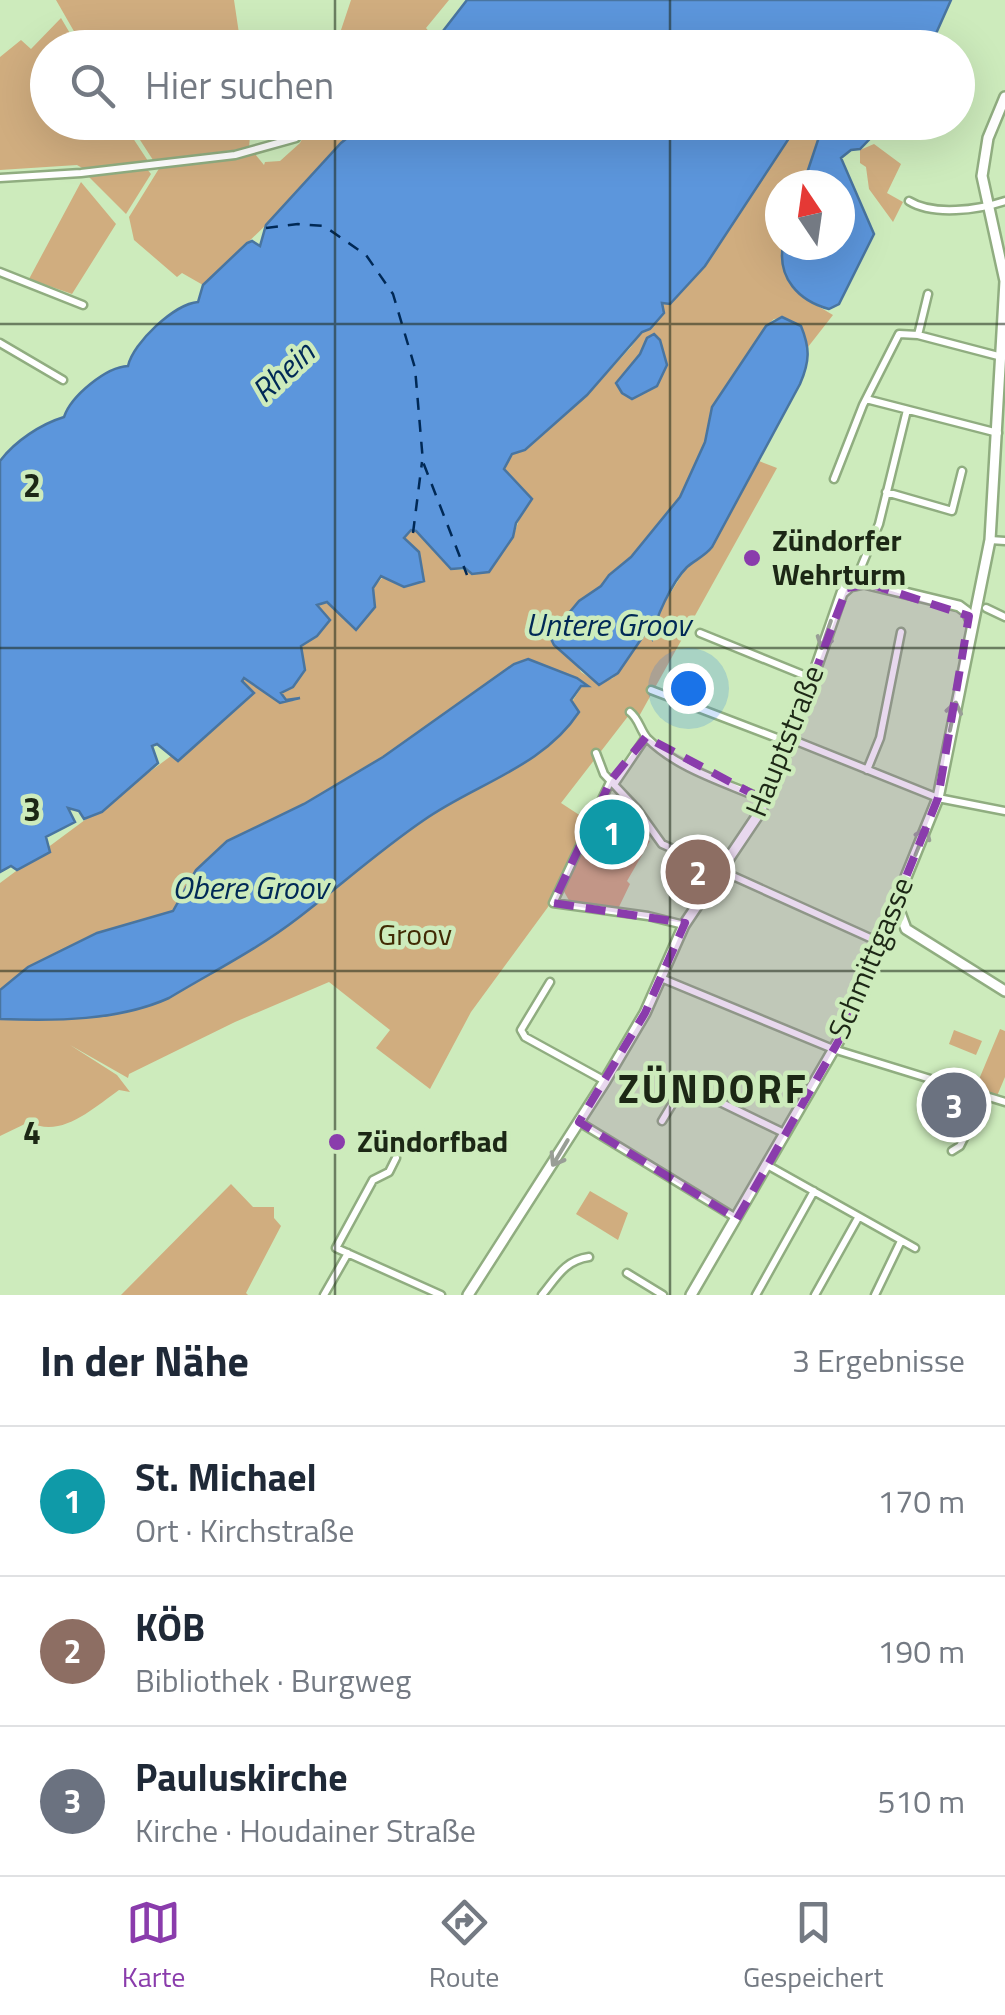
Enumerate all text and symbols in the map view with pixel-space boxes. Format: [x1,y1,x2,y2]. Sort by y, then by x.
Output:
search box [30,30,975,140]
text: Hier suchen [145,56,334,114]
icon: search [65,58,120,113]
north arrow [765,170,855,260]
water label: Rhein [240,329,326,413]
text: 2 [23,461,41,509]
place label: Zündorfer Wehrturm [772,517,906,597]
marker: Zündorfer Wehrturm [741,547,763,569]
water label: Untere Groov [526,600,694,648]
one-way arrow [816,619,834,651]
street label: Hauptstraße [733,658,835,823]
your location [663,663,714,714]
one-way arrow [944,700,963,732]
text: 3 [23,785,41,833]
pin: 1 [580,794,644,870]
one-way arrow [913,826,931,857]
pin: 2 [666,834,730,910]
water label: Obere Groov [172,863,332,911]
street label: Schmittgasse [815,870,925,1046]
park label: Groov [378,911,452,957]
district label: ZÜNDORF [618,1058,808,1119]
pin: 3 [922,1068,986,1142]
text: 4 [23,1108,41,1156]
place label: Zündorfbad [357,1118,508,1164]
marker: Zündorfbad [326,1131,348,1153]
one-way arrow [550,1138,570,1167]
text: In der Nähe [40,1328,249,1392]
text: 3 Ergebnisse [792,1336,965,1384]
text: St. Michael [135,1448,317,1506]
text: 1 [64,1477,81,1525]
text: 170 m [877,1477,965,1525]
text: Ort · Kirchstraße [135,1506,354,1554]
text: KÖB [135,1598,205,1656]
text: 2 [64,1627,81,1675]
text: 190 m [877,1627,965,1675]
text: Bibliothek · Burgweg [135,1656,411,1704]
text: Pauluskirche [135,1748,348,1806]
text: 3 [64,1777,81,1825]
text: 510 m [877,1777,965,1825]
text: Kirche · Houdainer Straße [135,1806,476,1854]
tab: Karte [122,1895,185,1998]
tab: Route [429,1895,499,1998]
tab: Gespeichert [743,1895,883,1998]

